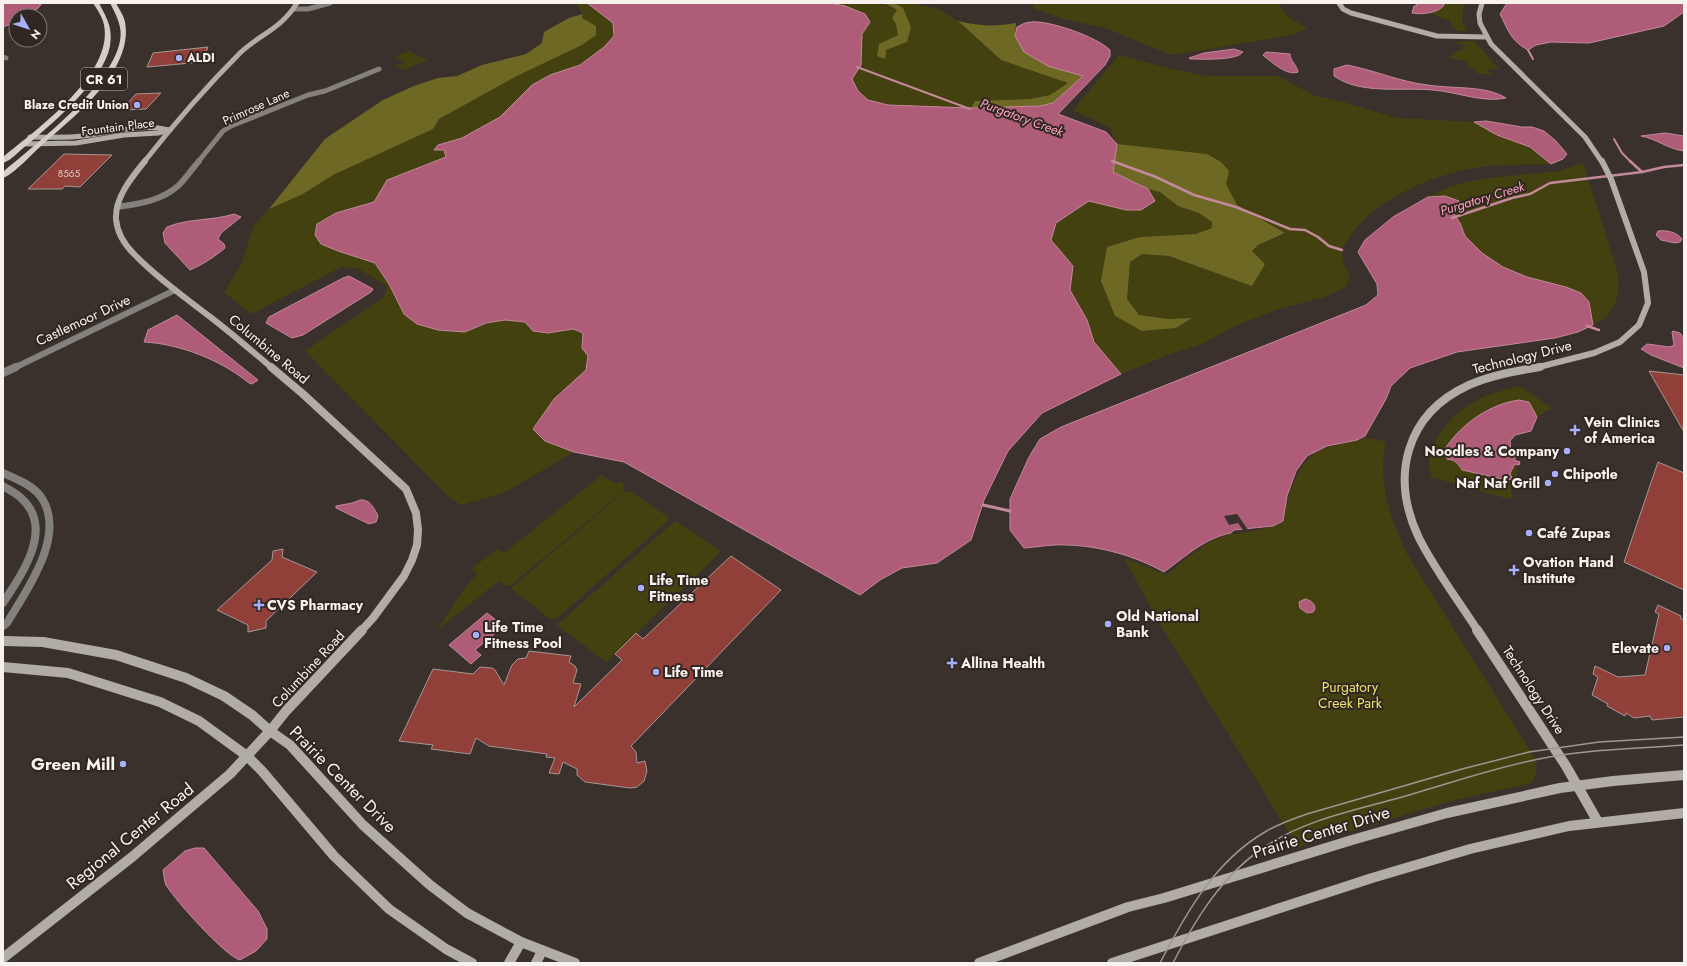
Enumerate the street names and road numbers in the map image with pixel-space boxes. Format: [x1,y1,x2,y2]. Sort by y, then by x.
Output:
road number: CR 61 [81,68,127,90]
street label: Primrose Lane [220,84,292,130]
street label: Fountain Place [80,114,156,140]
street label: Castlemoor Drive [33,289,133,351]
street label: Columbine Road [225,309,313,389]
street label: Technology Drive [1470,335,1574,379]
street label: Columbine Road [267,626,349,712]
street label: Technology Drive [1498,642,1570,738]
street label: Prairie Center Drive [284,720,402,838]
street label: Regional Center Road [61,777,199,895]
street label: Prairie Center Drive [1249,800,1393,864]

